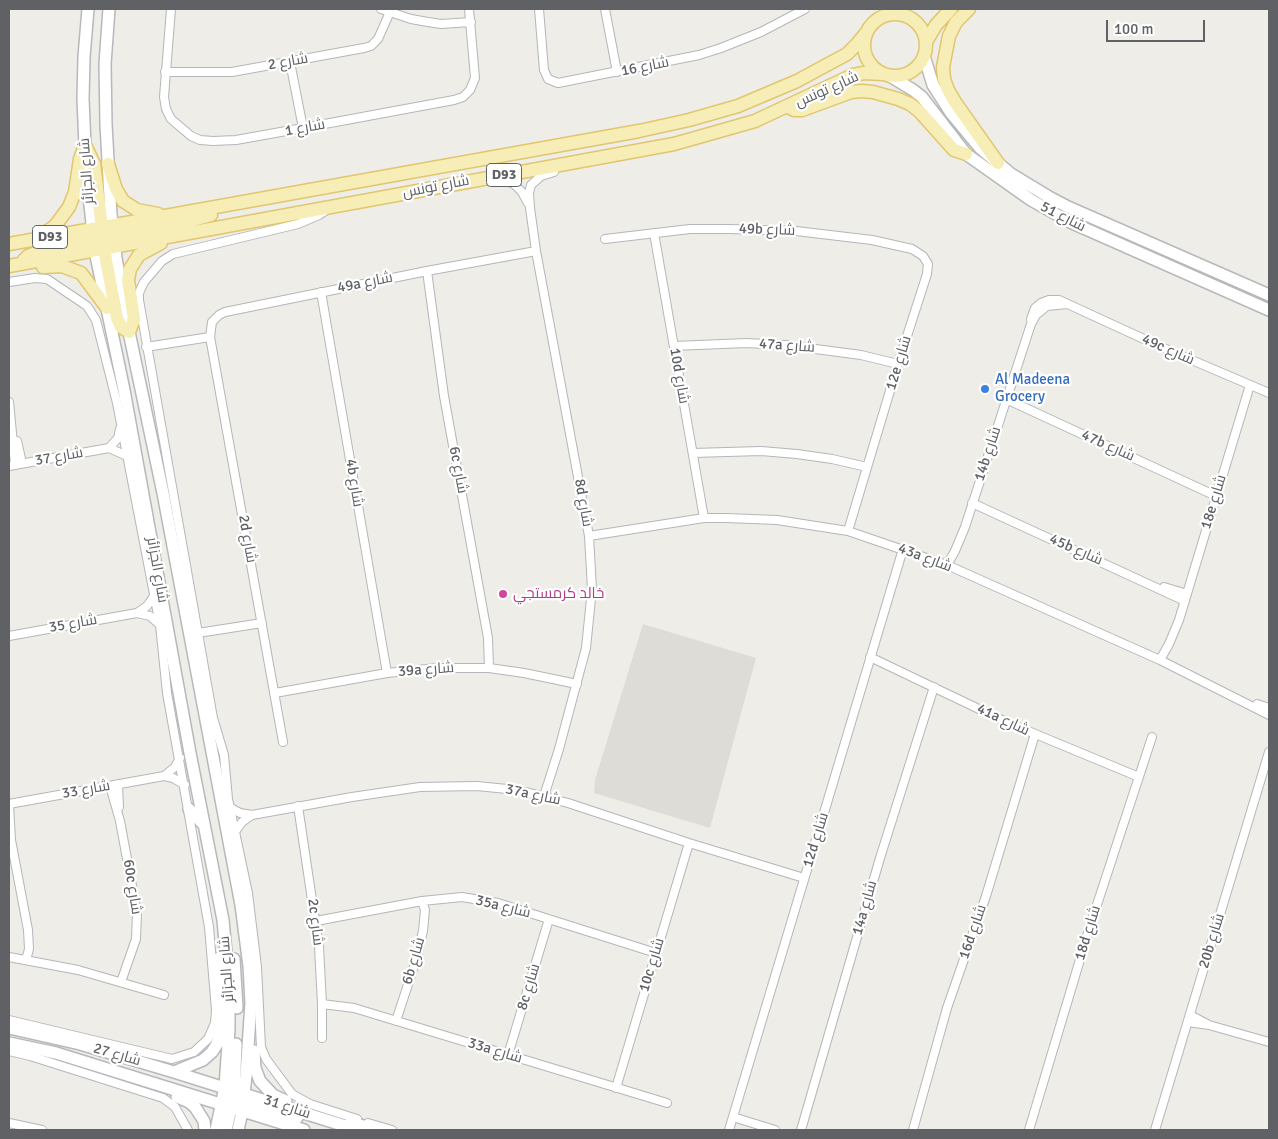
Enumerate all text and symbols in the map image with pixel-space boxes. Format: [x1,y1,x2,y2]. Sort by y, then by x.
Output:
scale bar [1108,10,1207,42]
text: 100 m [1114,20,1154,38]
street label: شارع 2 [267,50,309,74]
street label: شارع 16 [619,54,671,80]
street label: شارع تونس [792,68,862,112]
street label: شارع 1 [284,116,326,140]
street label: شارع الجزائر [76,137,98,205]
road number: D93 [486,164,522,186]
street label: شارع تونس [401,172,471,202]
street label: شارع 51 [1037,198,1089,236]
street label: 49b شارع [738,220,796,240]
road number: D93 [32,226,68,248]
street label: 49a شارع [336,269,394,297]
street label: 49c شارع [1139,330,1197,370]
street label: 12e شارع [882,334,916,392]
street label: 47a شارع [758,335,816,357]
street label: 10d شارع [665,347,693,405]
place label: Al Madeena Grocery [995,371,1070,406]
marker: Al Madeena Grocery [979,383,991,395]
street label: 14b شارع [971,424,1005,484]
street label: 47b شارع [1079,426,1137,466]
street label: شارع 37 [34,444,84,470]
street label: 6c شارع [445,445,471,495]
street label: 4b شارع [341,458,367,508]
street label: 18e شارع [1197,473,1231,531]
street label: 8d شارع [570,478,596,528]
street label: 2d شارع [234,514,260,564]
street label: 45b شارع [1047,530,1105,570]
street label: شارع الجزائر [142,536,172,604]
street label: 43a شارع [896,540,954,576]
place label: خالد كرمستجي [513,585,604,603]
marker: خالد كرمستجي [497,588,509,600]
street label: شارع 35 [48,611,98,637]
street label: 39a شارع [397,659,455,681]
street label: 41a شارع [974,700,1032,740]
street label: شارع 33 [61,777,111,803]
street label: 37a شارع [504,780,562,810]
street label: 12d شارع [799,810,833,870]
street label: 60c شارع [119,858,145,916]
street label: 14a شارع [849,879,881,937]
street label: 35a شارع [474,891,532,923]
street label: 2c شارع [303,897,327,947]
street label: 16d شارع [955,902,991,962]
street label: 18d شارع [1071,903,1105,963]
street label: 20b شارع [1195,911,1229,971]
street label: شارع الجزائر [216,935,238,1003]
street label: 6b شارع [399,935,429,987]
street label: 10c شارع [635,936,669,994]
street label: 8c شارع [513,962,545,1012]
street label: 33a شارع [466,1034,524,1068]
street label: شارع 27 [91,1040,143,1070]
street label: شارع 31 [261,1091,313,1123]

